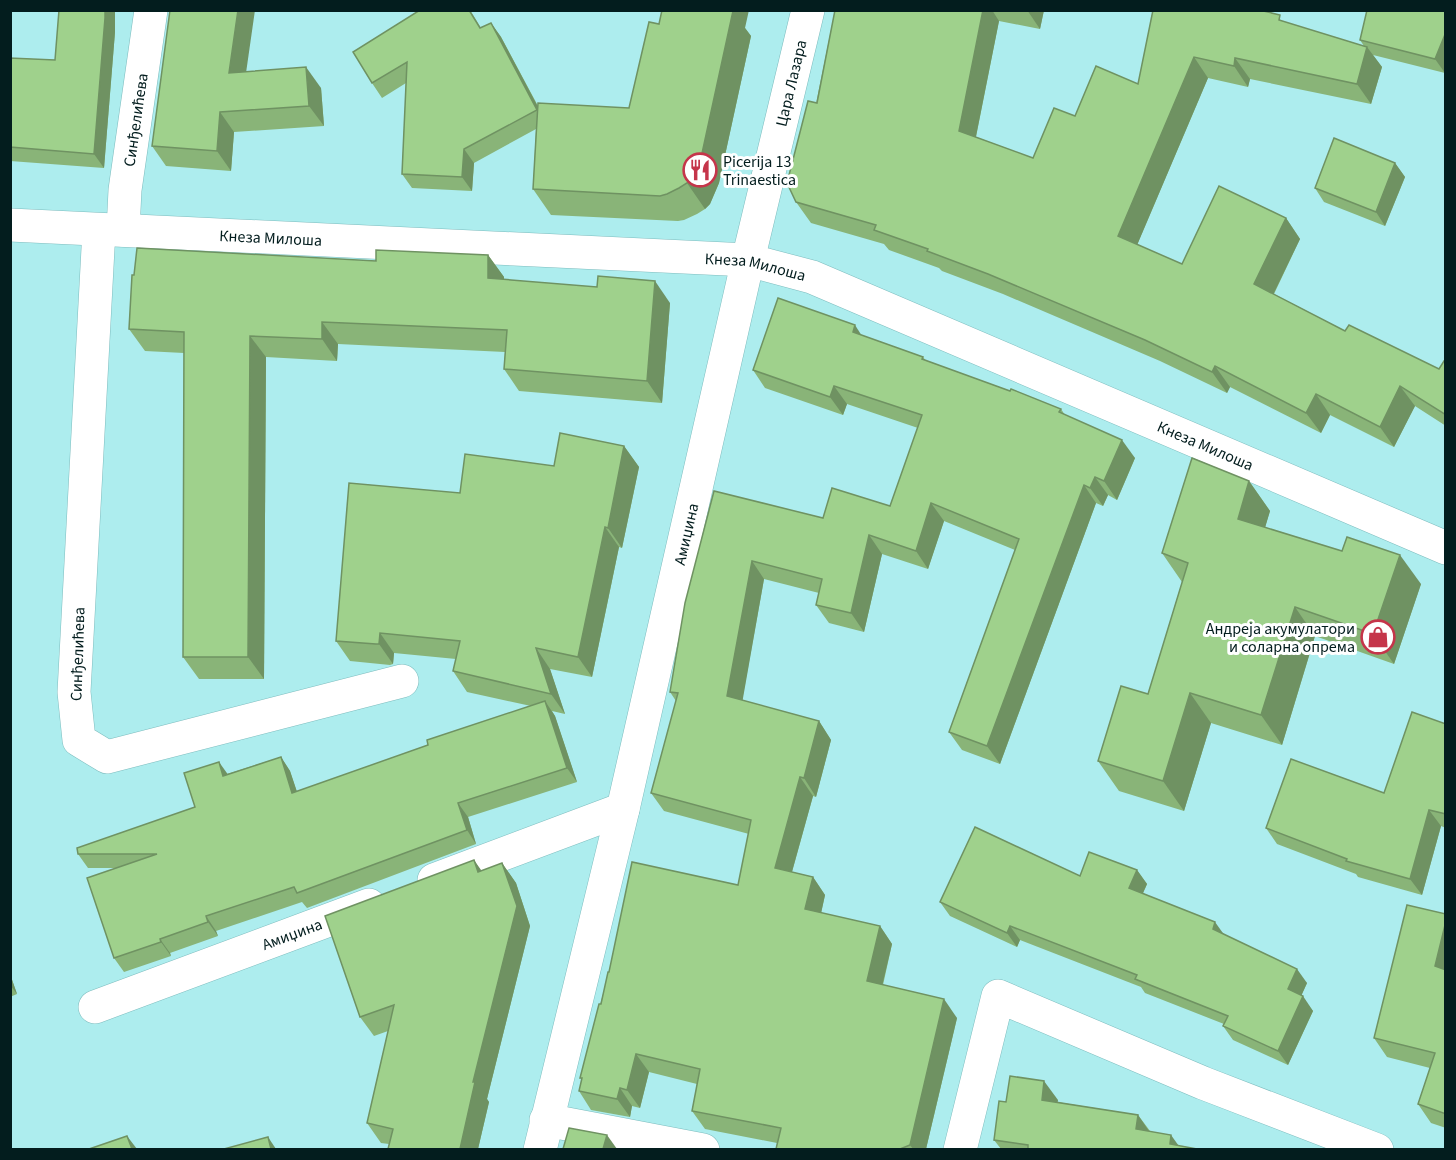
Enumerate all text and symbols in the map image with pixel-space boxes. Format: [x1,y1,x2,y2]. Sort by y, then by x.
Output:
street label: Цара Лазара [770,38,812,129]
street label: Синђелићева [119,72,154,168]
place label: Picerija 13 Trinaestica [723,151,796,191]
restaurant icon: Picerija 13 Trinaestica [682,152,718,188]
street label: Кнеза Милоша [219,225,322,252]
street label: Кнеза Милоша [704,248,808,287]
street label: Кнеза Милоша [1154,416,1257,476]
street label: Амиџина [669,501,704,567]
street label: Синђелићева [65,607,91,702]
place label: Андреја акумулатори и соларна опрема [1206,618,1355,658]
shop icon: Андреја акумулатори и соларна опрема [1360,619,1396,655]
street label: Амиџина [259,913,325,956]

